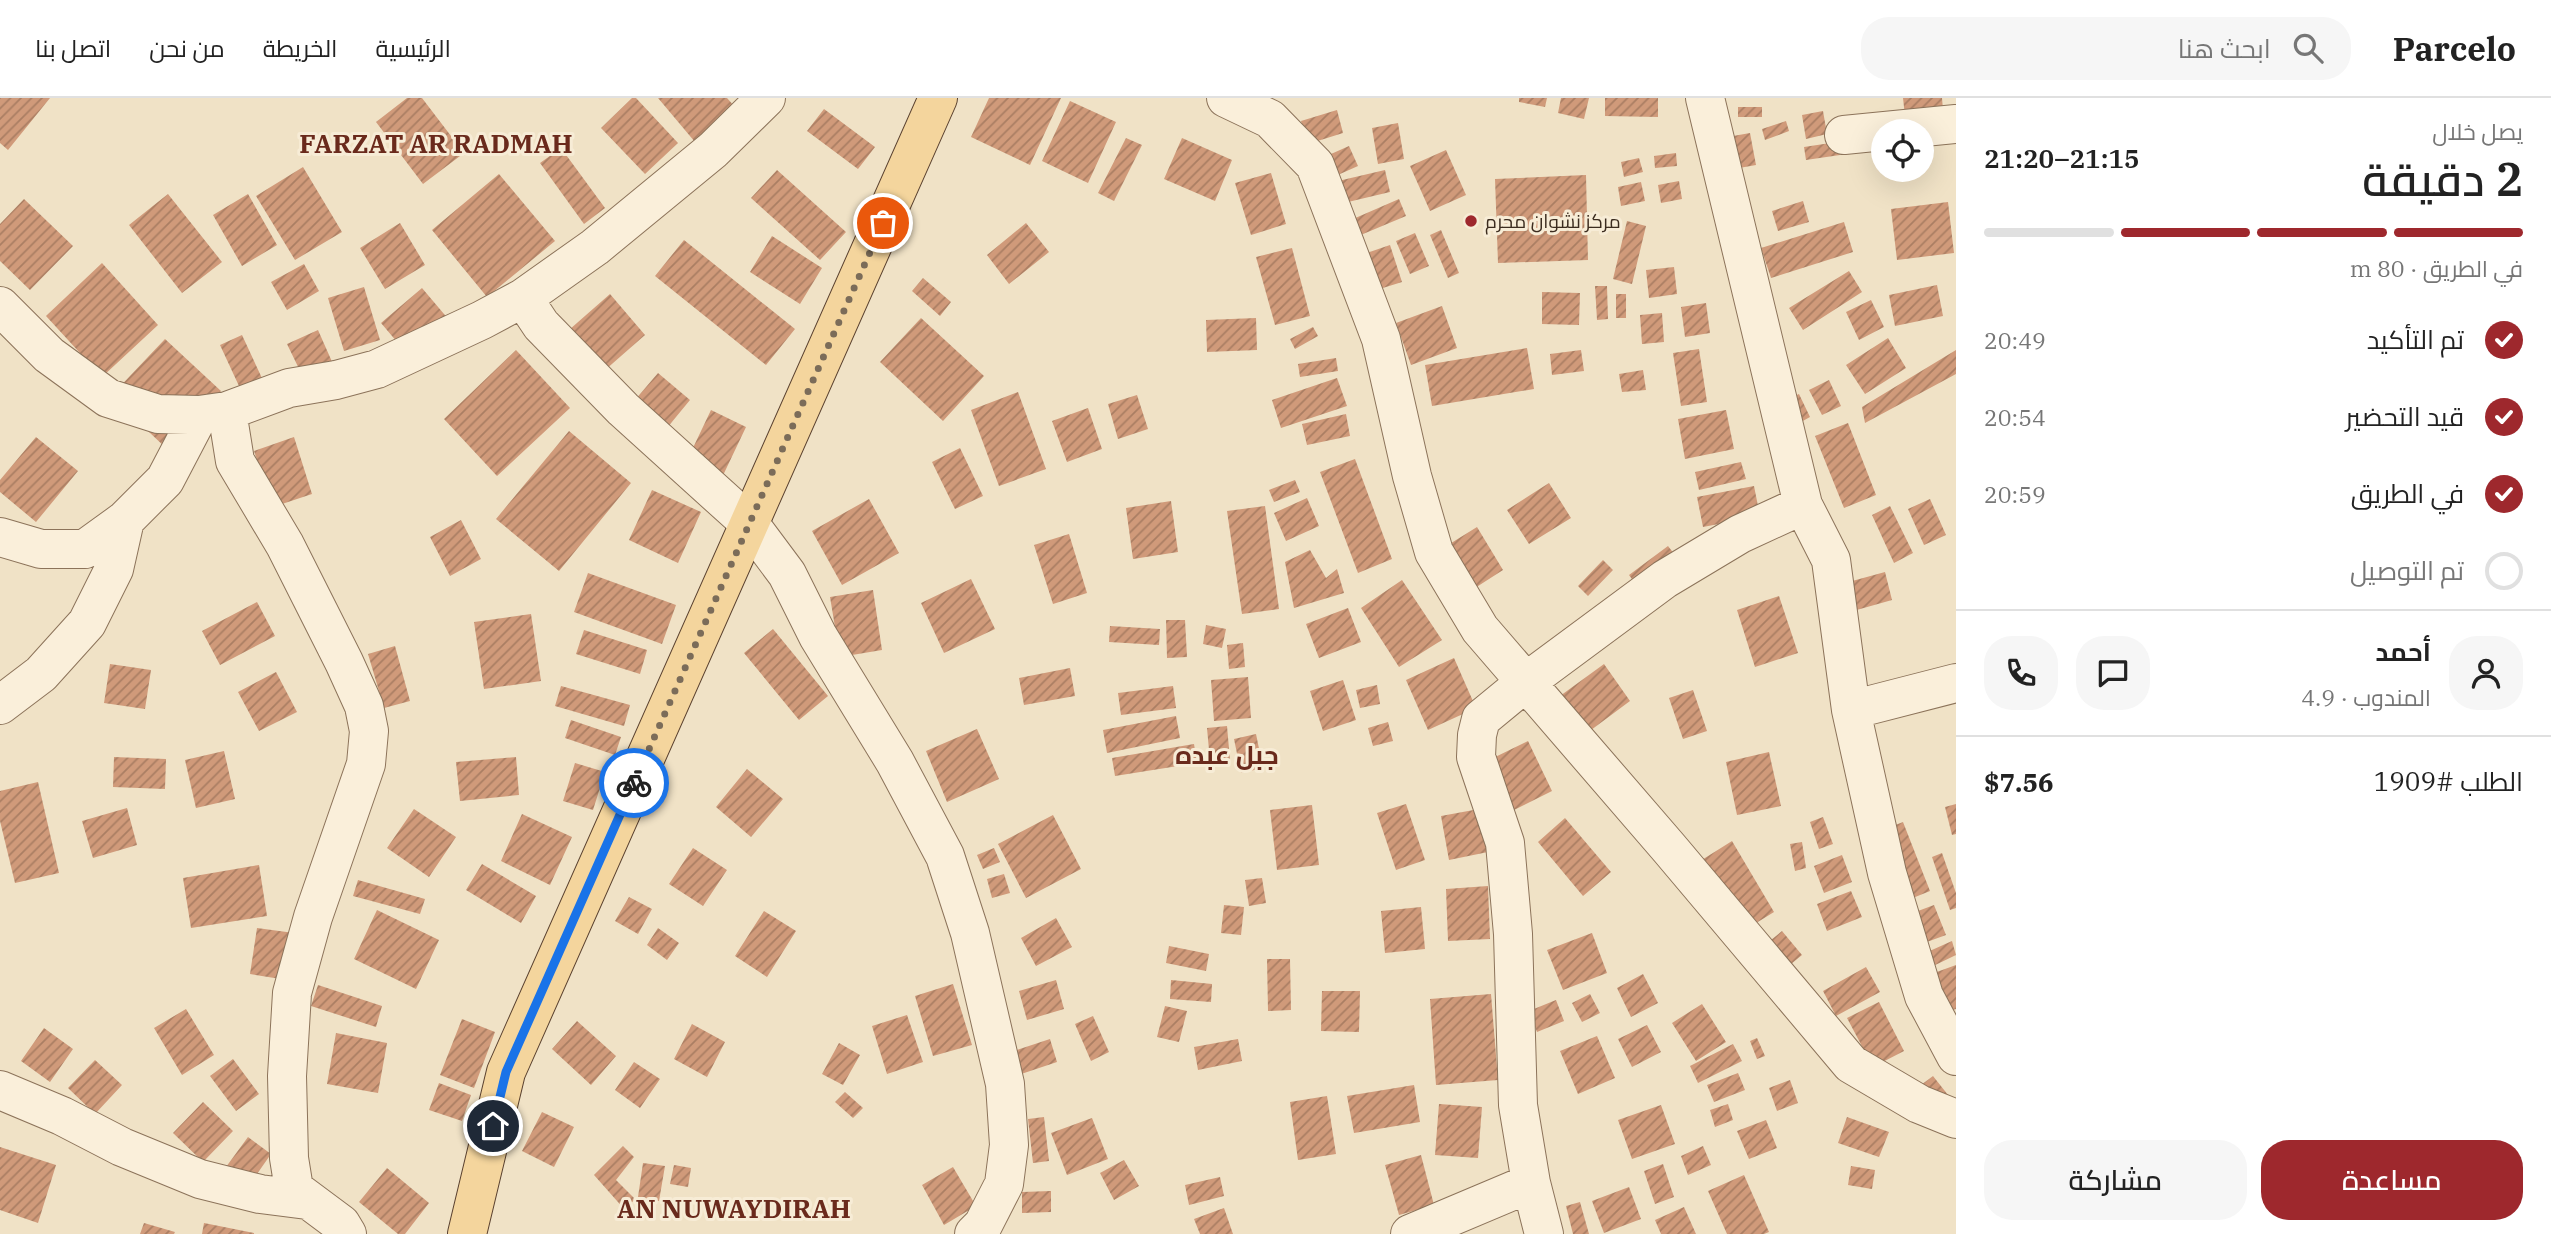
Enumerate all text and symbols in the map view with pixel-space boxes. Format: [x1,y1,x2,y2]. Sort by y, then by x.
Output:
search box [1861,17,2351,80]
text: Parcelo [2393,27,2516,70]
icon: search [2289,29,2327,67]
text: ابحث هنا [2178,31,2271,65]
text: اتصل بنا [35,32,111,64]
text: من نحن [149,32,225,64]
text: الخريطة [263,32,338,64]
text: الرئيسية [376,32,451,64]
text: يصل خلال [2432,116,2523,146]
map controls [1871,119,1934,182]
button: locate [1871,119,1934,182]
district label: FARZAT AR RADMAH [299,126,573,160]
text: 21:15–21:20 [1984,141,2140,175]
text: 2 دقيقة [2362,149,2523,209]
pin [853,193,913,253]
icon: bag [864,204,902,242]
place label: مركز نشوان محرم [1485,209,1621,235]
marker: مركز نشوان محرم [1463,213,1479,229]
text: في الطريق · 80 m [2350,253,2523,283]
icon: check [2485,321,2523,359]
text: تم التأكيد [2367,322,2464,356]
text: 20:49 [1984,325,2046,355]
icon: check [2485,398,2523,436]
text: قيد التحضير [2346,399,2464,433]
text: 20:54 [1984,402,2046,432]
icon: check [2485,475,2523,513]
text: في الطريق [2351,476,2464,510]
text: 20:59 [1984,479,2046,509]
text: تم التوصيل [2350,553,2464,587]
text: أحمد [2375,634,2431,668]
button: phone [1984,636,2058,710]
button: chat [2076,636,2150,710]
button: person [2449,636,2523,710]
text: المندوب · 4.9 [2301,682,2431,712]
district label: جبل عبده [1175,737,1279,771]
courier [599,748,669,818]
icon: bike [615,764,653,802]
text: الطلب #1909 [2374,764,2523,798]
text: $7.56 [1984,765,2054,799]
pin [463,1096,523,1156]
icon: home [474,1107,512,1145]
button: مشاركة [1984,1140,2247,1220]
button: مساعدة [2261,1140,2523,1220]
district label: AN NUWAYDIRAH [617,1191,851,1225]

